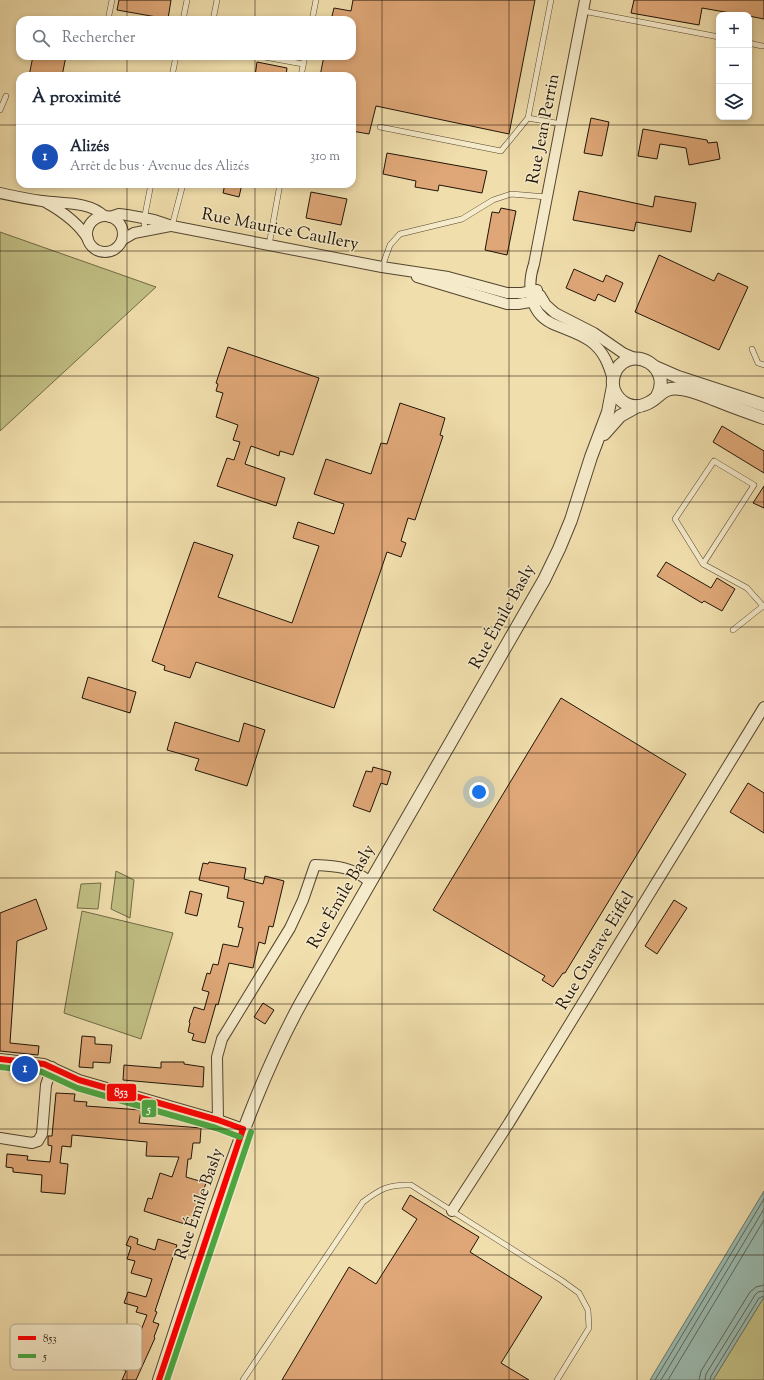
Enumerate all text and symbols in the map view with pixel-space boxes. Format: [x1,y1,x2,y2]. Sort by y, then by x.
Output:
map controls [716,12,752,120]
button: + [716,12,752,48]
search box [16,16,356,60]
icon: search [30,27,52,49]
text: Rechercher [62,28,135,49]
button: − [716,48,752,84]
street label: Rue Jean Perrin [522,72,566,186]
button: layers [716,84,752,120]
text: À proximité [32,86,121,110]
text: Alizés [70,137,109,158]
text: 1 [43,148,47,166]
text: 310 m [310,148,340,166]
text: Arrêt de bus · Avenue des Alizés [70,158,249,176]
street label: Rue Maurice Caullery [200,203,361,257]
street label: Rue Émile Basly [464,560,542,674]
your location [469,782,489,802]
street label: Rue Émile Basly [302,840,382,953]
street label: Rue Gustave Eiffel [551,887,641,1015]
pin: 1 [12,1054,38,1084]
line badge: 853 [106,1083,137,1102]
text: 853 [114,1085,128,1101]
line badge: 5 [141,1099,157,1118]
text: 5 [146,1102,151,1118]
street label: Rue Émile Basly [170,1144,230,1263]
legend [10,1324,142,1370]
text: 853 [43,1331,57,1347]
text: 5 [42,1349,47,1365]

